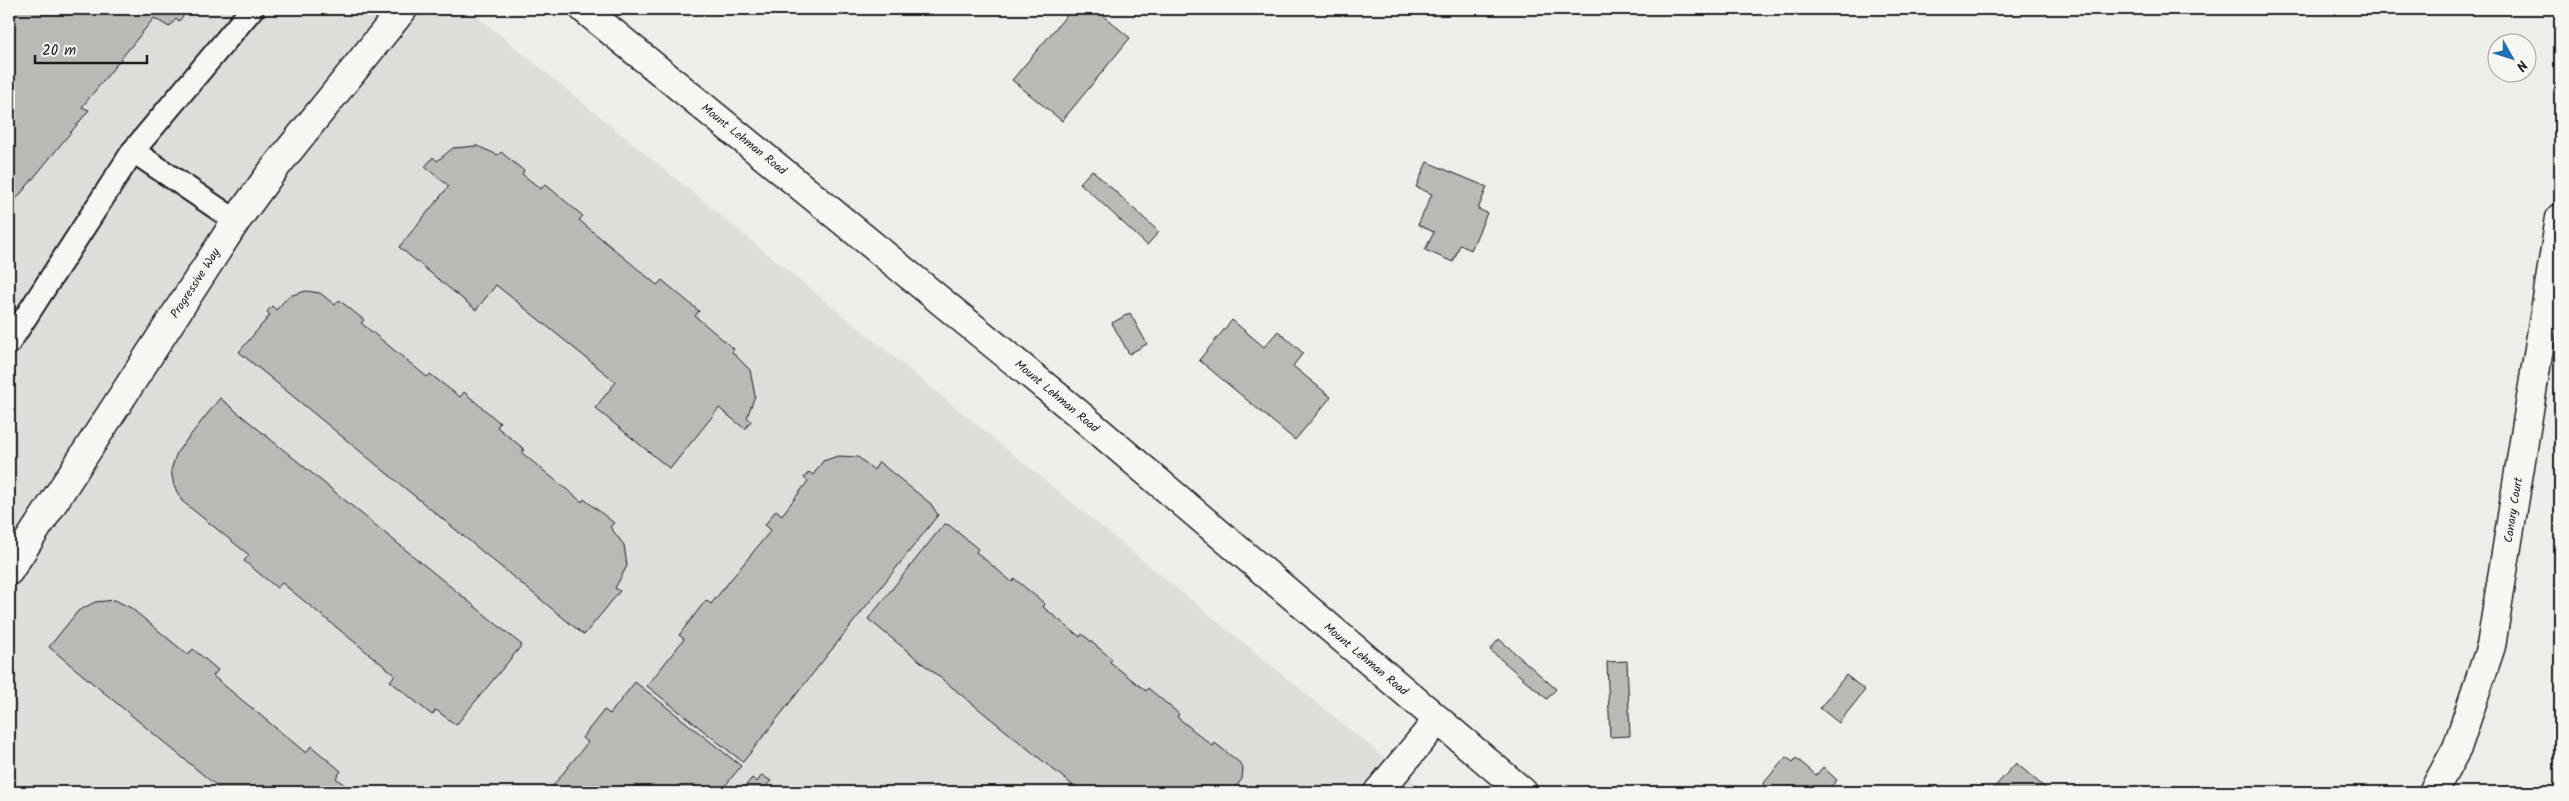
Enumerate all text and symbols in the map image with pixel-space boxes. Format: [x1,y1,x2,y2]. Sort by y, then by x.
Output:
scale bar [35,32,148,64]
north arrow [2486,32,2536,82]
text: 20 m [42,39,76,63]
text: N [2510,55,2533,76]
street label: Mount Lehman Road [697,99,791,181]
street label: Progressive Way [166,244,225,322]
street label: Mount Lehman Road [1010,355,1104,438]
street label: Canary Court [2499,476,2528,544]
street label: Mount Lehman Road [1319,618,1413,701]

